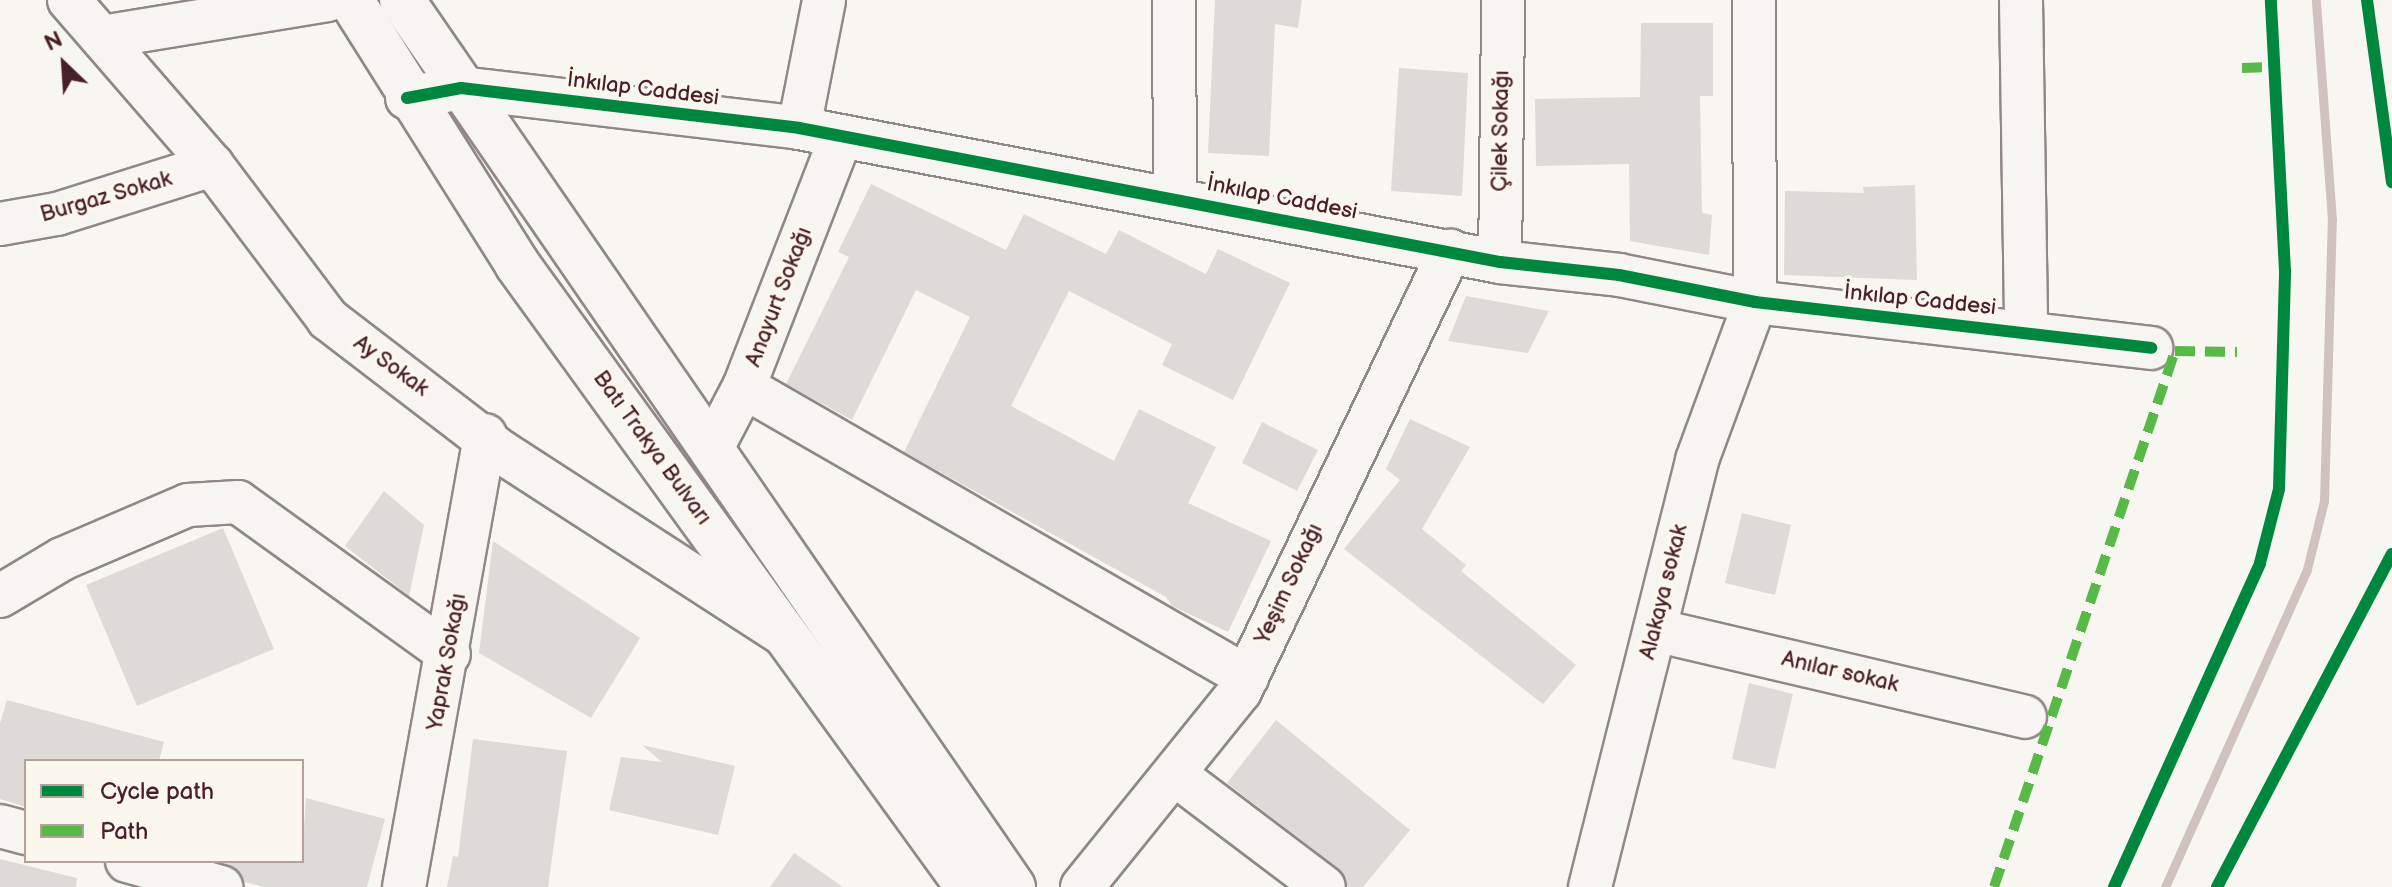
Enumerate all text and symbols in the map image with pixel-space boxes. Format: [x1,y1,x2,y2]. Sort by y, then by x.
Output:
north arrow [24,24,104,104]
text: N [40,26,67,58]
street label: İnkılap Caddesi [565,67,721,111]
street label: Çilek Sokağı [1487,70,1515,192]
street label: Burgaz Sokak [37,166,175,228]
street label: İnkılap Caddesi [1204,170,1360,226]
street label: Anayurt Sokağı [740,223,818,371]
street label: İnkılap Caddesi [1843,279,1997,321]
street label: Ay Sokak [347,329,435,403]
street label: Batı Trakya Bulvarı [587,366,717,530]
street label: Yeşim Sokağı [1249,519,1329,649]
street label: Alakaya sokak [1634,522,1694,662]
street label: Yaprak Sokağı [422,591,472,733]
street label: Anılar sokak [1779,646,1901,698]
legend [24,759,304,863]
text: Cycle path [100,777,214,806]
text: Path [100,817,148,846]

